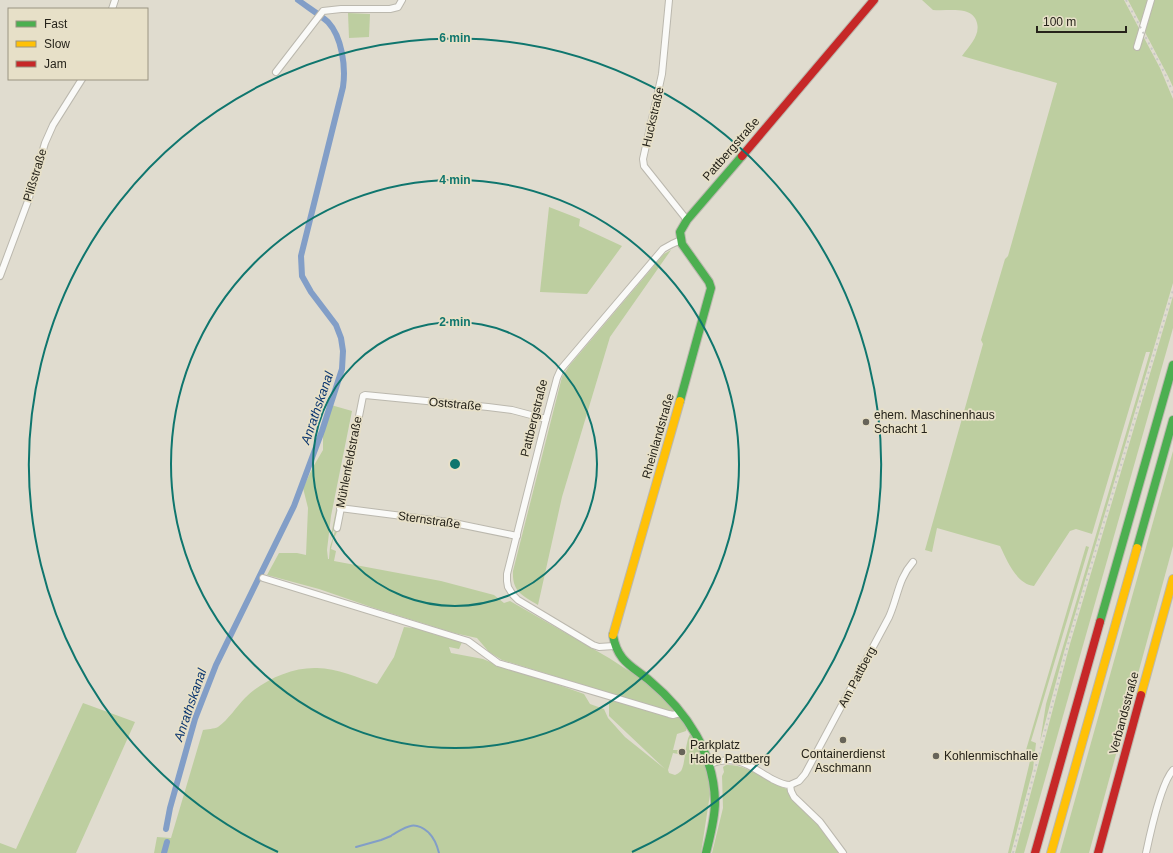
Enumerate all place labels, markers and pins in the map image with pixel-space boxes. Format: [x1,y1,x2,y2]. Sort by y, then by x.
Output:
place label: ehem. Maschinenhaus Schacht 1 [874,408,995,436]
marker: ehem. Maschinenhaus Schacht 1 [861,417,871,427]
centre of rings [448,457,462,471]
marker: Containerdienst Aschmann [838,735,848,745]
place label: Parkplatz Halde Pattberg [690,738,770,766]
marker: Parkplatz Halde Pattberg [677,747,687,757]
place label: Containerdienst Aschmann [801,747,886,775]
place label: Kohlenmischhalle [944,749,1038,763]
marker: Kohlenmischhalle [931,751,941,761]

